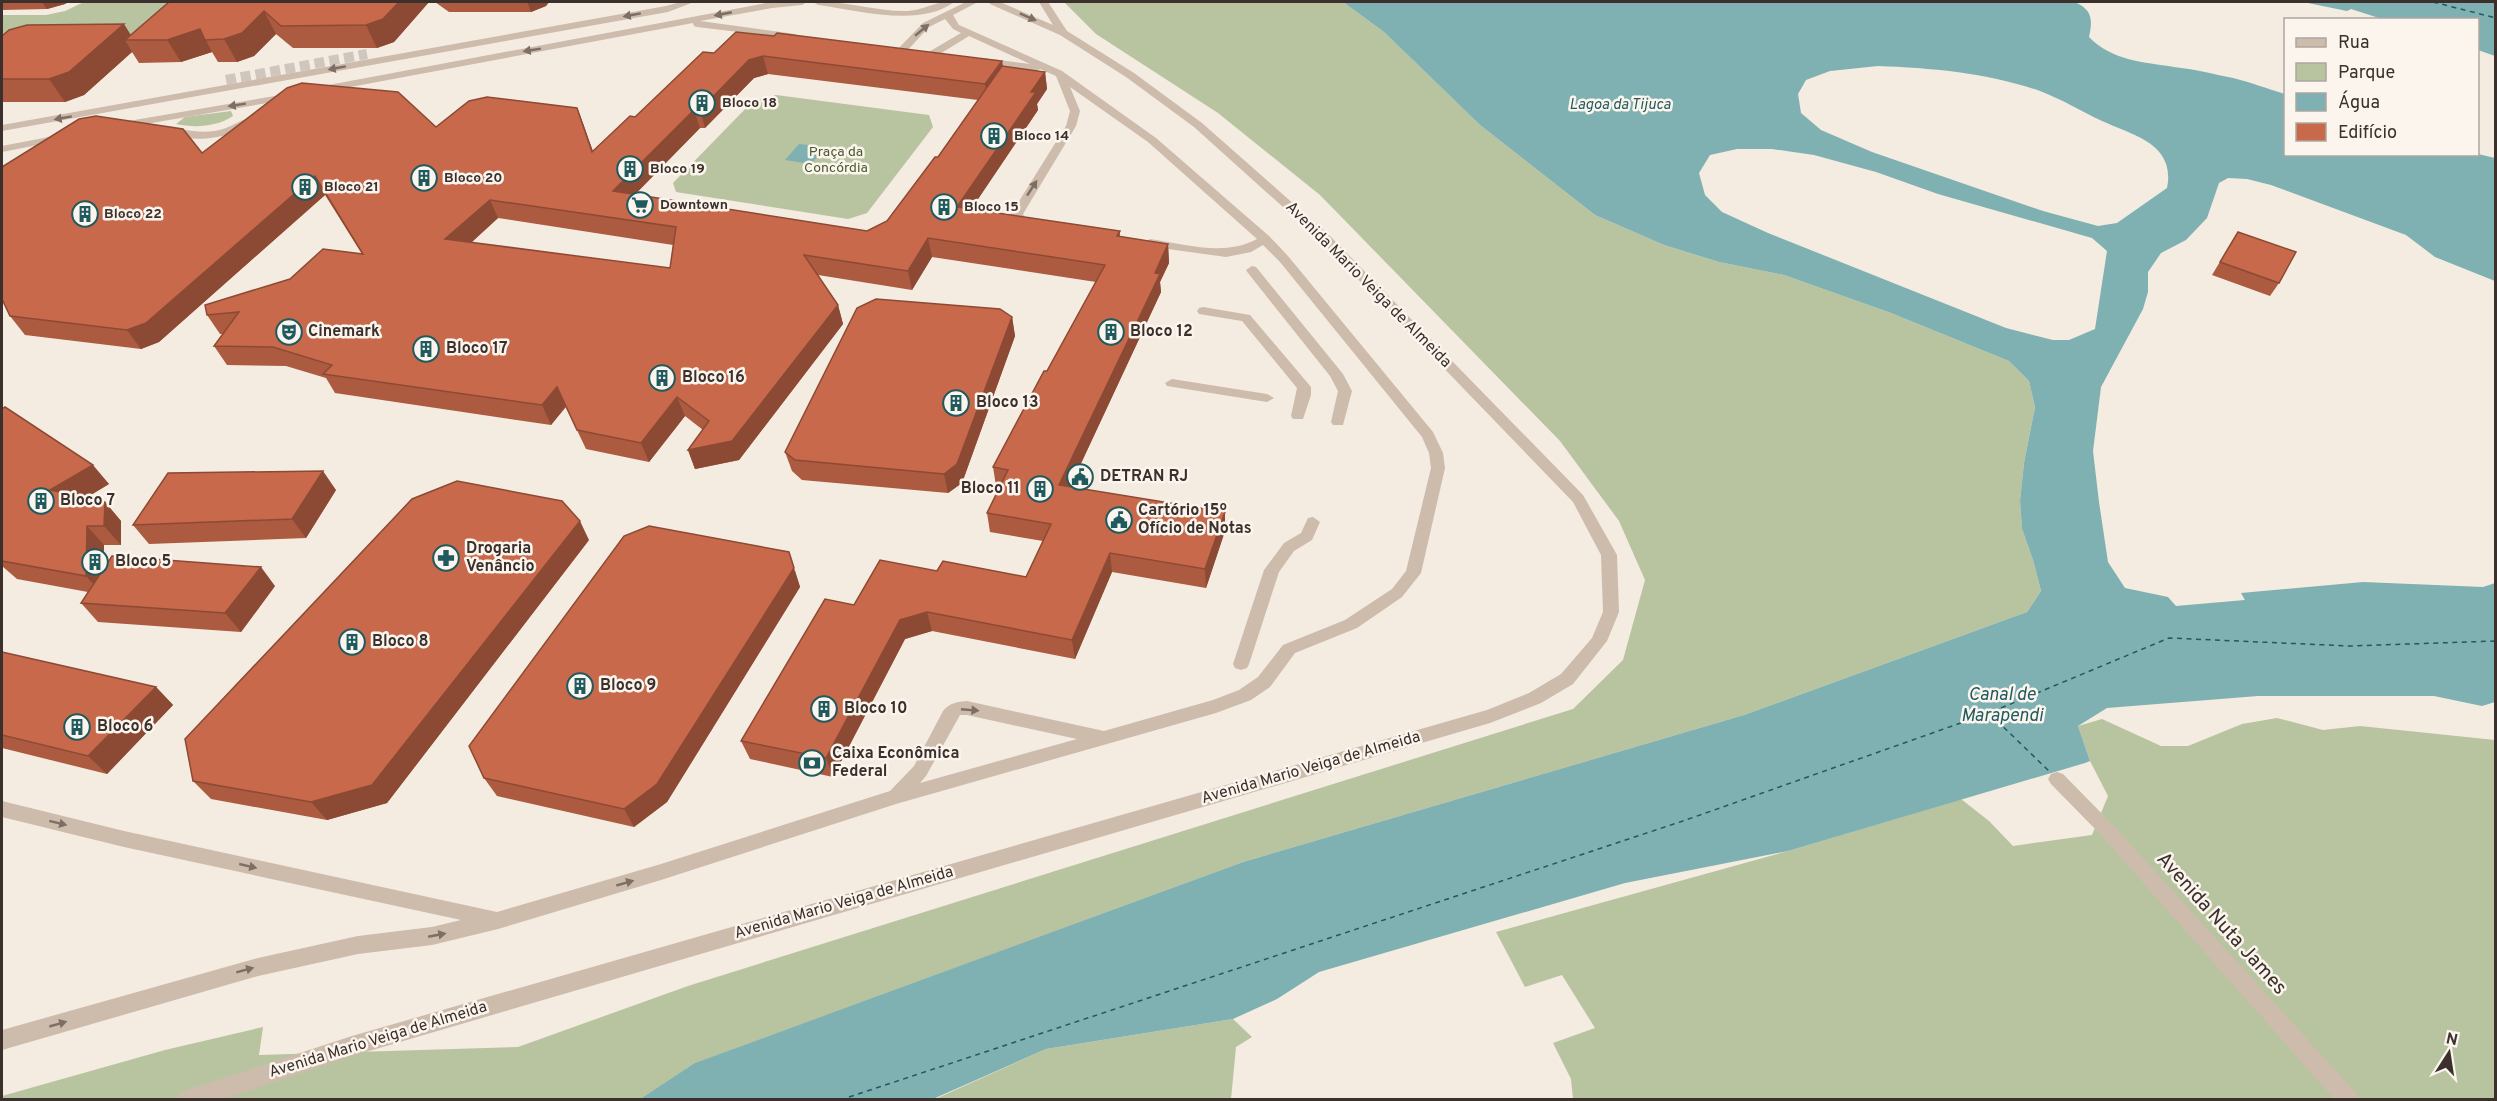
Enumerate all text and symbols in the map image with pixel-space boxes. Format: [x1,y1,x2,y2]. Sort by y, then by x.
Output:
one-way arrow [714,10,733,19]
one-way arrow [623,11,642,20]
one-way arrow [1019,13,1037,22]
legend [2284,18,2479,156]
one-way arrow [914,23,930,36]
text: Rua [2338,32,2369,55]
one-way arrow [522,45,541,54]
text: Parque [2338,62,2395,85]
one-way arrow [328,64,347,73]
building icon: Bloco 18 [687,88,717,118]
text: Água [2338,90,2380,115]
place label: Bloco 18 [722,95,777,112]
water label: Lagoa da Tijuca [1569,96,1671,115]
one-way arrow [227,100,246,109]
one-way arrow [53,113,72,122]
building icon: Bloco 14 [979,121,1009,151]
text: Edifício [2338,122,2397,145]
place label: Bloco 14 [1014,128,1069,145]
park label: Praça da Concórdia [804,144,868,177]
building icon: Bloco 19 [615,154,645,184]
place label: Bloco 19 [650,161,705,178]
building icon: Bloco 20 [409,163,439,193]
place label: Bloco 20 [444,170,503,187]
building icon: Bloco 21 [290,172,320,202]
place label: Bloco 21 [324,179,379,196]
one-way arrow [1027,180,1038,196]
supermarket icon: Downtown [625,190,655,220]
building icon: Bloco 15 [929,192,959,222]
place label: Downtown [660,197,728,214]
street label: Avenida Mario Veiga de Almeida [1281,198,1455,372]
building icon: Bloco 22 [70,199,100,229]
place label: Bloco 15 [964,199,1019,216]
place label: Bloco 22 [104,206,162,223]
theatre icon: Cinemark [274,317,304,347]
building icon: Bloco 12 [1096,317,1126,347]
place label: Cinemark [308,322,380,342]
place label: Bloco 12 [1130,322,1193,342]
building icon: Bloco 17 [411,334,441,364]
place label: Bloco 17 [446,339,508,359]
building icon: Bloco 16 [647,363,677,393]
place label: Bloco 16 [682,368,745,388]
building icon: Bloco 13 [941,388,971,418]
place label: Bloco 13 [976,393,1039,413]
public building icon: DETRAN RJ [1065,462,1095,492]
place label: DETRAN RJ [1100,467,1188,487]
building icon: Bloco 11 [1025,474,1055,504]
place label: Bloco 11 [961,479,1020,499]
building icon: Bloco 7 [26,486,56,516]
place label: Bloco 7 [60,491,115,511]
place label: Cartório 15º Ofício de Notas [1138,501,1252,539]
public building icon: Cartório 15º Ofício de Notas [1104,505,1134,535]
place label: Drogaria Venâncio [466,539,535,577]
pharmacy icon: Drogaria Venâncio [431,543,461,573]
building icon: Bloco 5 [80,547,110,577]
place label: Bloco 5 [115,552,171,572]
building icon: Bloco 8 [337,627,367,657]
place label: Bloco 8 [372,632,429,652]
building icon: Bloco 9 [565,671,595,701]
place label: Bloco 9 [600,676,656,696]
water label: Canal de Marapendi [1961,684,2045,728]
building icon: Bloco 10 [809,694,839,724]
place label: Bloco 10 [844,699,907,719]
one-way arrow [961,705,980,715]
building icon: Bloco 6 [62,712,92,742]
place label: Bloco 6 [97,717,153,737]
street label: Avenida Mario Veiga de Almeida [1199,727,1423,809]
place label: Caixa Econômica Federal [832,744,959,782]
bank icon: Caixa Econômica Federal [797,748,827,778]
one-way arrow [49,819,67,829]
street label: Avenida Nuta James [2150,847,2292,1001]
one-way arrow [239,861,258,871]
street label: Avenida Mario Veiga de Almeida [732,862,956,944]
one-way arrow [616,878,634,887]
one-way arrow [427,930,446,939]
one-way arrow [236,965,254,975]
street label: Avenida Mario Veiga de Almeida [267,997,489,1083]
one-way arrow [49,1019,67,1028]
north arrow [2419,1023,2479,1083]
text: N [2444,1029,2459,1051]

